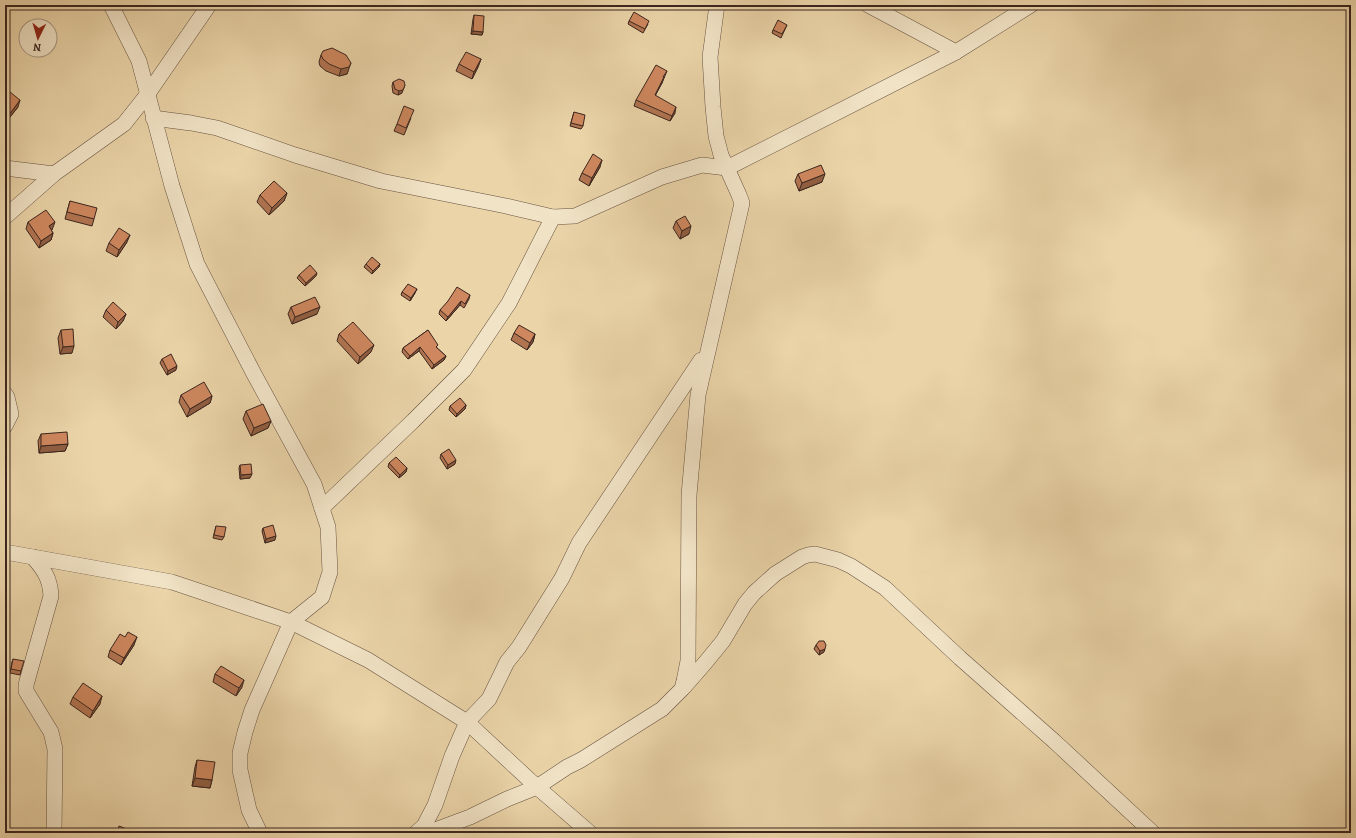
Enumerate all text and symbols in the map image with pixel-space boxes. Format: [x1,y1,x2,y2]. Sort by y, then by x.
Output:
north arrow [18,18,58,58]
text: N [33,40,42,55]

